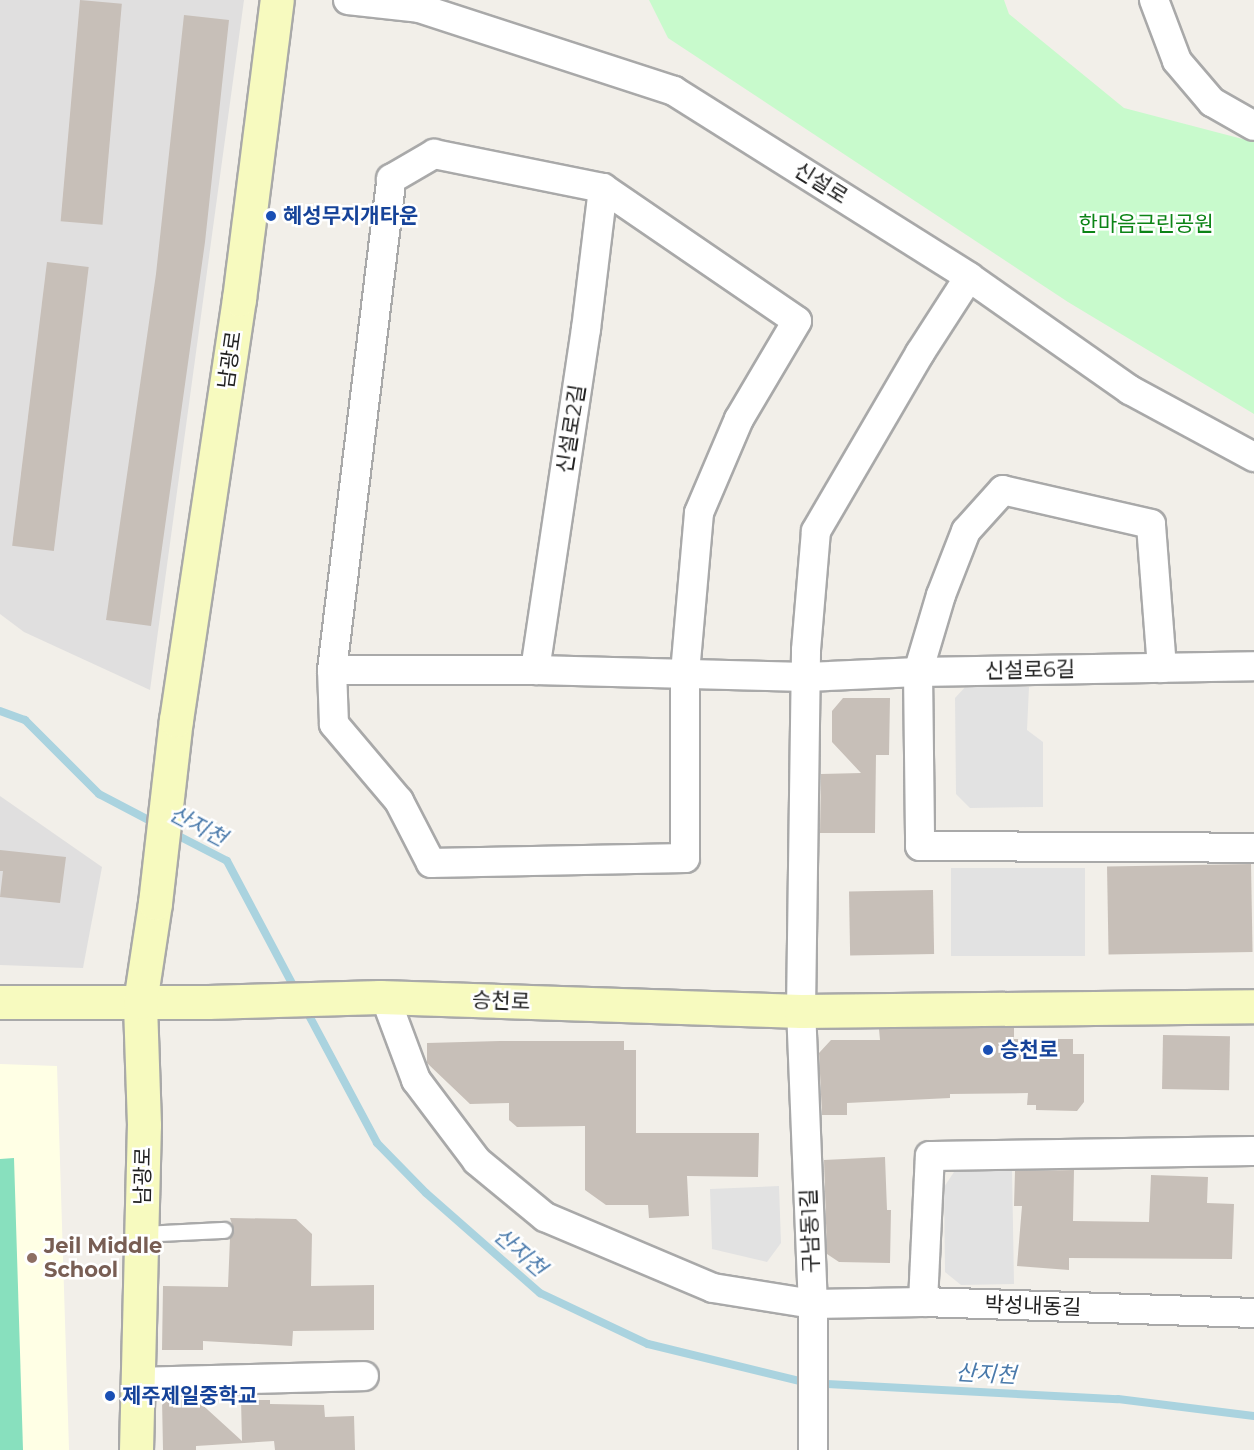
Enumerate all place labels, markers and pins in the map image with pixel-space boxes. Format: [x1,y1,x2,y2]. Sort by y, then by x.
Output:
place label: 혜성무지개타운 [283,203,418,229]
marker: 혜성무지개타운 [264,209,278,223]
place label: 승천로 [1000,1037,1058,1063]
marker: 승천로 [981,1043,995,1057]
place label: Jeil Middle School [44,1233,162,1283]
marker: Jeil Middle School [25,1251,39,1265]
place label: 제주제일중학교 [122,1383,257,1409]
marker: 제주제일중학교 [103,1389,117,1403]

